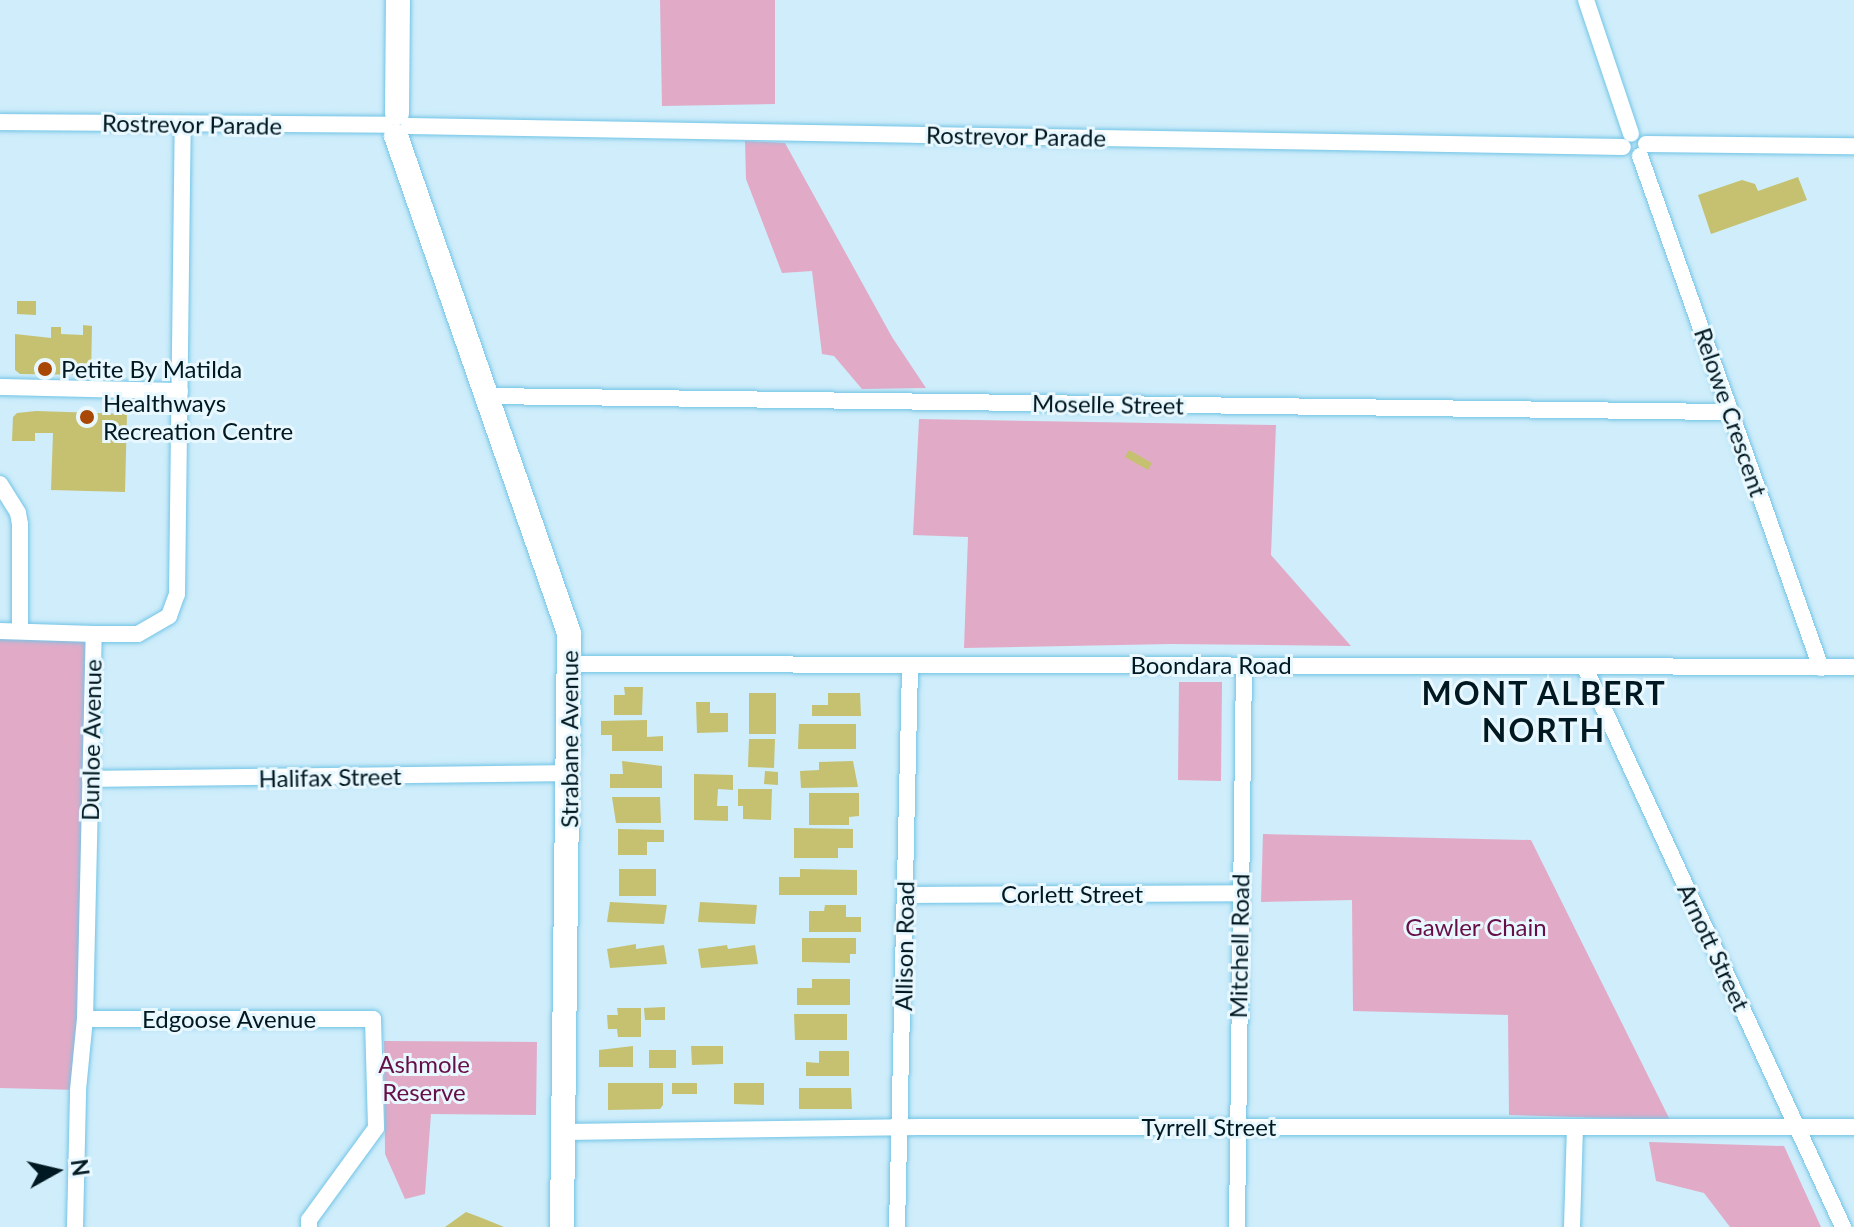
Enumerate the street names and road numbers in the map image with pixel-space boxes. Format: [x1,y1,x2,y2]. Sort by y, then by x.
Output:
street label: Rostrevor Parade [101,108,283,140]
street label: Rostrevor Parade [925,120,1107,152]
street label: Relowe Crescent [1689,324,1773,500]
street label: Moselle Street [1032,388,1184,420]
street label: Strabane Avenue [555,650,583,828]
street label: Boondara Road [1130,651,1292,679]
street label: Dunloe Avenue [75,659,107,821]
street label: Halifax Street [258,761,402,793]
street label: Mitchell Road [1223,873,1255,1019]
street label: Arnott Street [1672,879,1756,1015]
street label: Corlett Street [1001,880,1143,908]
street label: Allison Road [888,881,920,1011]
street label: Edgoose Avenue [142,1005,316,1033]
street label: Tyrrell Street [1142,1113,1276,1141]

